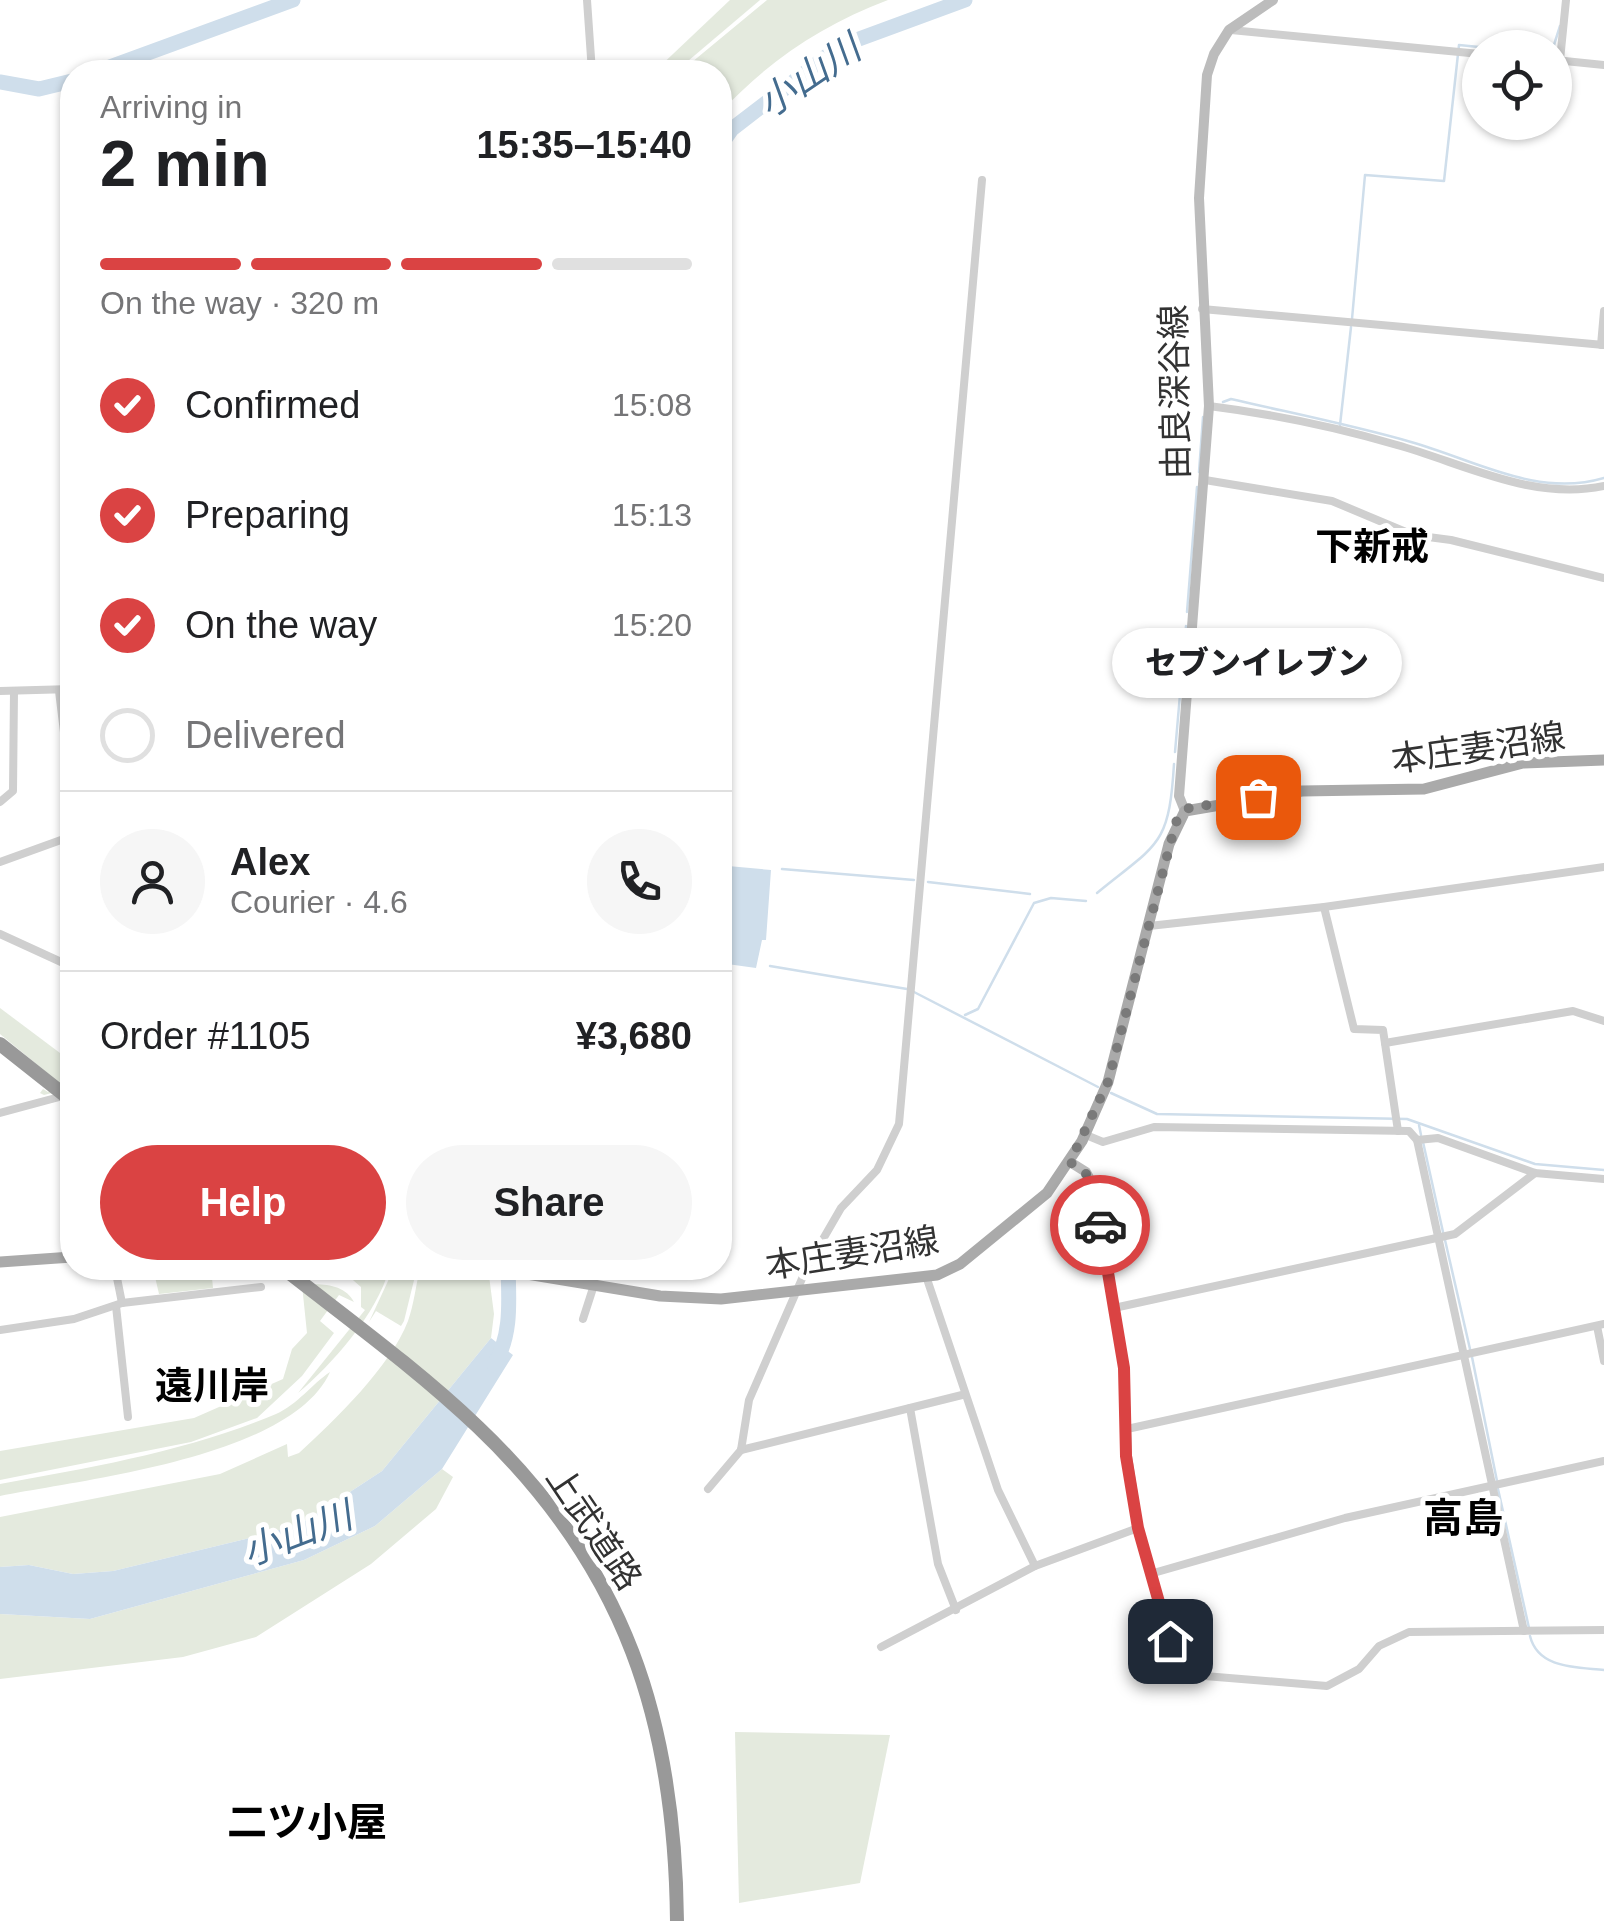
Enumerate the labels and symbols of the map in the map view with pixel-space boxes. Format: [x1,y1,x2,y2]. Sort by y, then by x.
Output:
water label: 小山川 [750,24,871,125]
street label: 由良深谷線 [1153,304,1196,480]
district label: 下新戒 [1315,526,1429,568]
callout: セブンイレブン [1113,627,1403,697]
street label: 本庄妻沼線 [1389,716,1567,779]
pin [1216,755,1301,840]
courier [1050,1175,1150,1275]
street label: 本庄妻沼線 [762,1220,941,1285]
district label: 遠川岸 [155,1365,269,1407]
street label: 上武道路 [539,1459,650,1597]
water label: 小山川 [236,1493,361,1574]
district label: 高島 [1423,1496,1503,1540]
pin [1128,1599,1213,1684]
district label: 二ツ小屋 [227,1800,387,1844]

